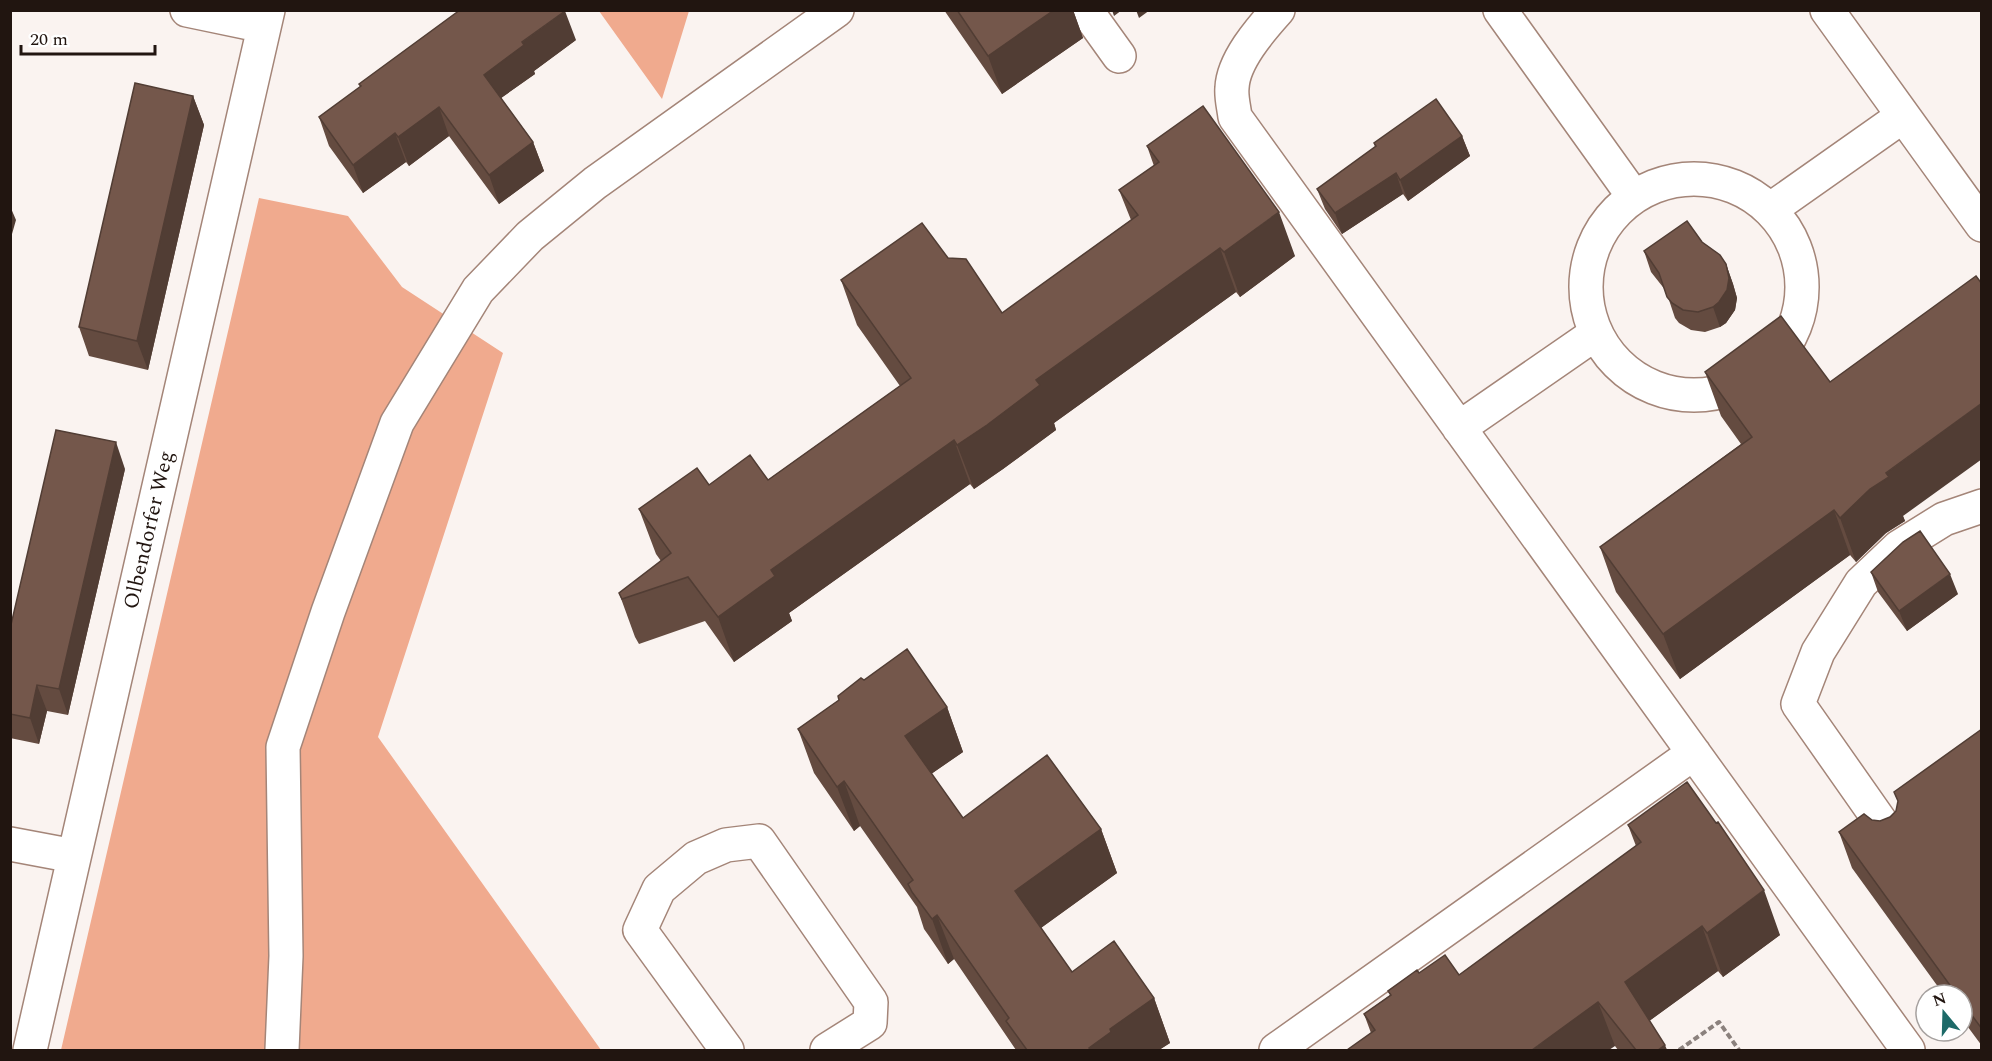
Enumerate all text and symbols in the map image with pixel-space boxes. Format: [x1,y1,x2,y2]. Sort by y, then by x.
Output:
scale bar [21,18,154,56]
text: 20 m [30,26,68,53]
street label: Olbendorfer Weg [115,448,183,612]
north arrow [1914,983,1974,1043]
text: N [1929,986,1950,1013]

